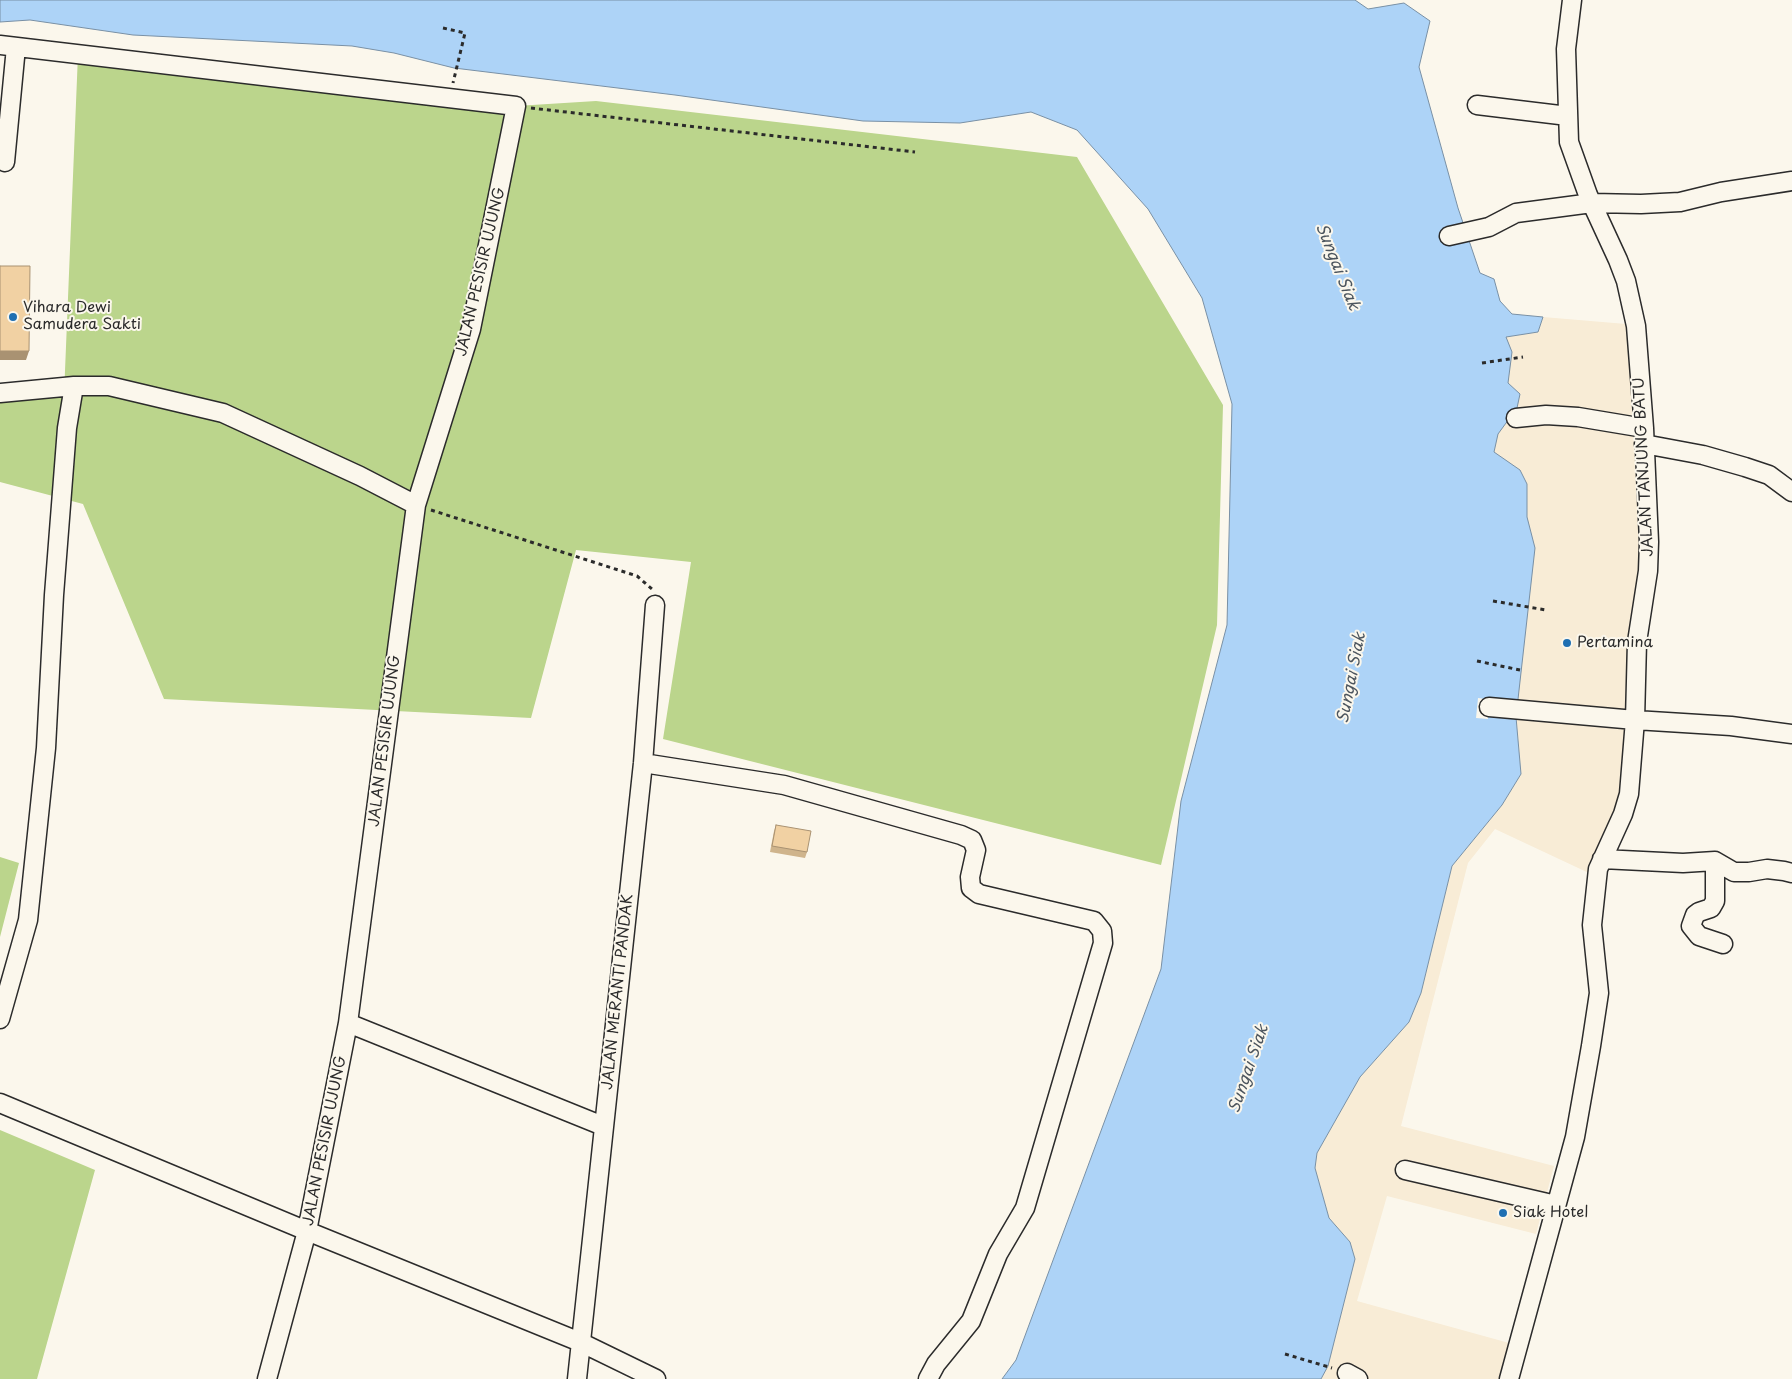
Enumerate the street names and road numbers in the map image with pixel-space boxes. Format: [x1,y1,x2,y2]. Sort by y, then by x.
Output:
street label: JALAN PESISIR UJUNG [453,186,509,358]
street label: JALAN TANJUNG BATU [1630,377,1658,557]
street label: JALAN PESISIR UJUNG [366,654,404,828]
street label: JALAN MERANTI PANDAK [599,893,637,1091]
street label: JALAN PESISIR UJUNG [300,1054,350,1228]

